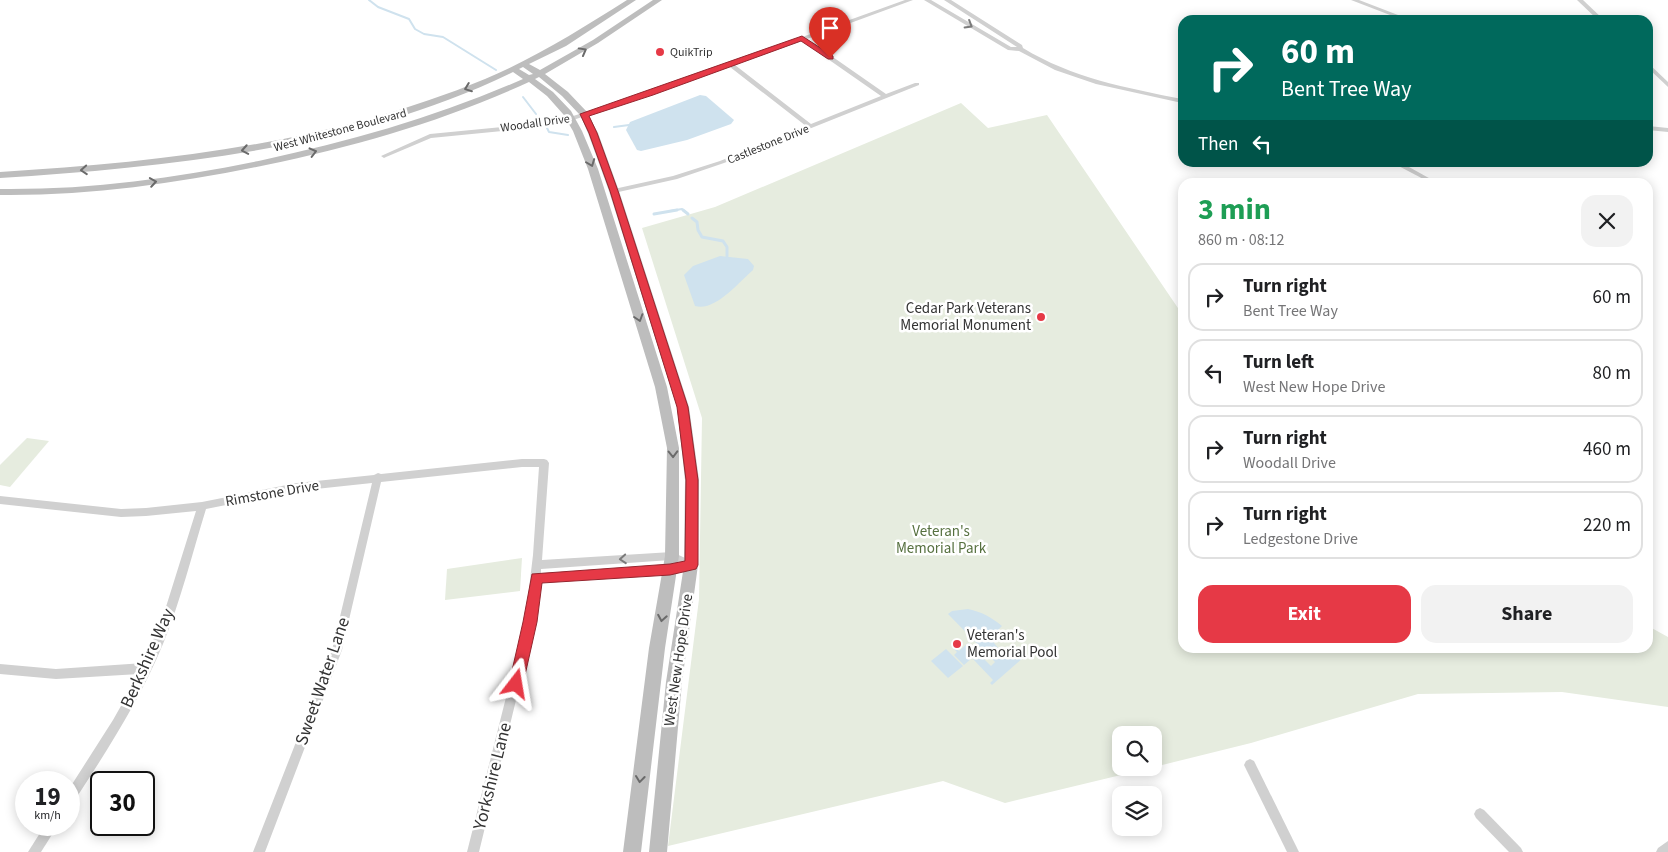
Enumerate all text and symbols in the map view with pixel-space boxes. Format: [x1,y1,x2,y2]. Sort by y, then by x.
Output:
pin [809,7,851,58]
icon: arrive [816,14,844,42]
one-way arrow [964,18,973,28]
text: 60 m [1281,27,1355,77]
icon: right [1198,35,1263,100]
place label: QuikTrip [670,44,713,61]
marker: QuikTrip [654,46,666,58]
one-way arrow [577,47,586,57]
text: Bent Tree Way [1281,73,1411,105]
one-way arrow [465,82,473,92]
street label: West Whitestone Boulevard [272,105,408,156]
street label: Woodall Drive [499,110,571,137]
street label: Castlestone Drive [725,120,812,169]
icon: left [1248,130,1276,158]
text: Then [1198,131,1238,158]
one-way arrow [240,144,249,154]
one-way arrow [308,147,317,158]
one-way arrow [584,158,595,167]
one-way arrow [79,164,87,175]
one-way arrow [149,178,158,188]
text: 3 min [1198,188,1271,231]
button: close [1581,195,1633,247]
text: 860 m · 08:12 [1198,229,1285,251]
text: Turn right [1243,273,1327,300]
icon: right [1200,283,1228,311]
text: 60 m [1593,284,1631,311]
place label: Cedar Park Veterans Memorial Monument [900,298,1031,336]
text: Bent Tree Way [1243,300,1338,322]
marker: Cedar Park Veterans Memorial Monument [1035,311,1047,323]
one-way arrow [634,314,644,322]
text: Turn left [1243,349,1314,376]
icon: left [1200,359,1228,387]
text: 80 m [1593,360,1631,387]
text: West New Hope Drive [1243,376,1385,398]
text: Turn right [1243,425,1327,452]
icon: right [1200,435,1228,463]
text: 460 m [1583,436,1631,463]
one-way arrow [668,450,678,458]
text: Woodall Drive [1243,452,1336,474]
street label: Rimstone Drive [224,475,321,512]
text: Turn right [1243,501,1327,528]
icon: right [1200,511,1228,539]
text: 220 m [1583,512,1631,539]
park label: Veteran's Memorial Park [896,521,987,559]
text: Ledgestone Drive [1243,528,1358,550]
one-way arrow [619,554,627,565]
button: Exit [1198,585,1411,643]
button: Share [1421,585,1633,643]
street label: West New Hope Drive [659,593,698,728]
street label: Berkshire Way [114,604,181,712]
one-way arrow [657,613,667,622]
street label: Sweet Water Lane [289,614,356,748]
place label: Veteran's Memorial Pool [967,625,1058,663]
marker: Veteran's Memorial Pool [951,638,963,650]
position arrow [489,657,541,709]
street label: Yorkshire Lane [467,720,518,833]
map controls [1112,726,1162,836]
button: search [1112,726,1162,776]
speed limit sign: 30 [90,771,155,836]
one-way arrow [635,775,646,783]
text: 19 [34,779,61,815]
button: layers [1112,786,1162,836]
text: km/h [34,807,61,824]

